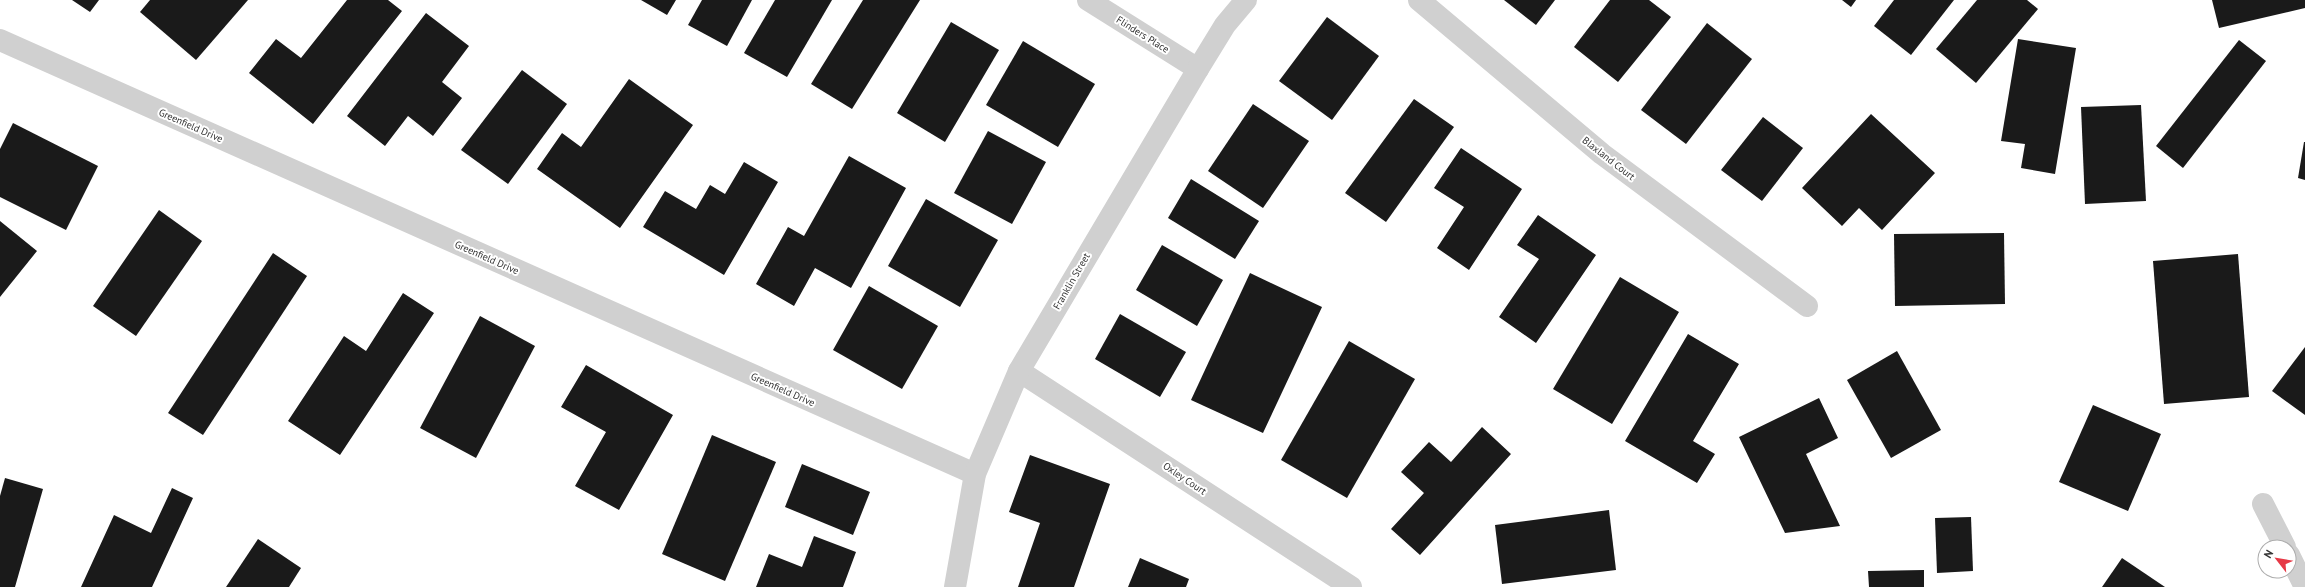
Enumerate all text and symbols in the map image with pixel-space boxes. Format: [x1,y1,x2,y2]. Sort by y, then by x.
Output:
street label: Flinders Place [1114,13,1172,56]
street label: Greenfield Drive [157,106,225,145]
street label: Blaxland Court [1580,134,1638,183]
street label: Greenfield Drive [453,238,521,277]
street label: Franklin Street [1050,250,1093,312]
street label: Greenfield Drive [749,370,817,409]
street label: Oxley Court [1161,459,1209,498]
north arrow [2257,539,2297,579]
text: N [2261,547,2276,561]

